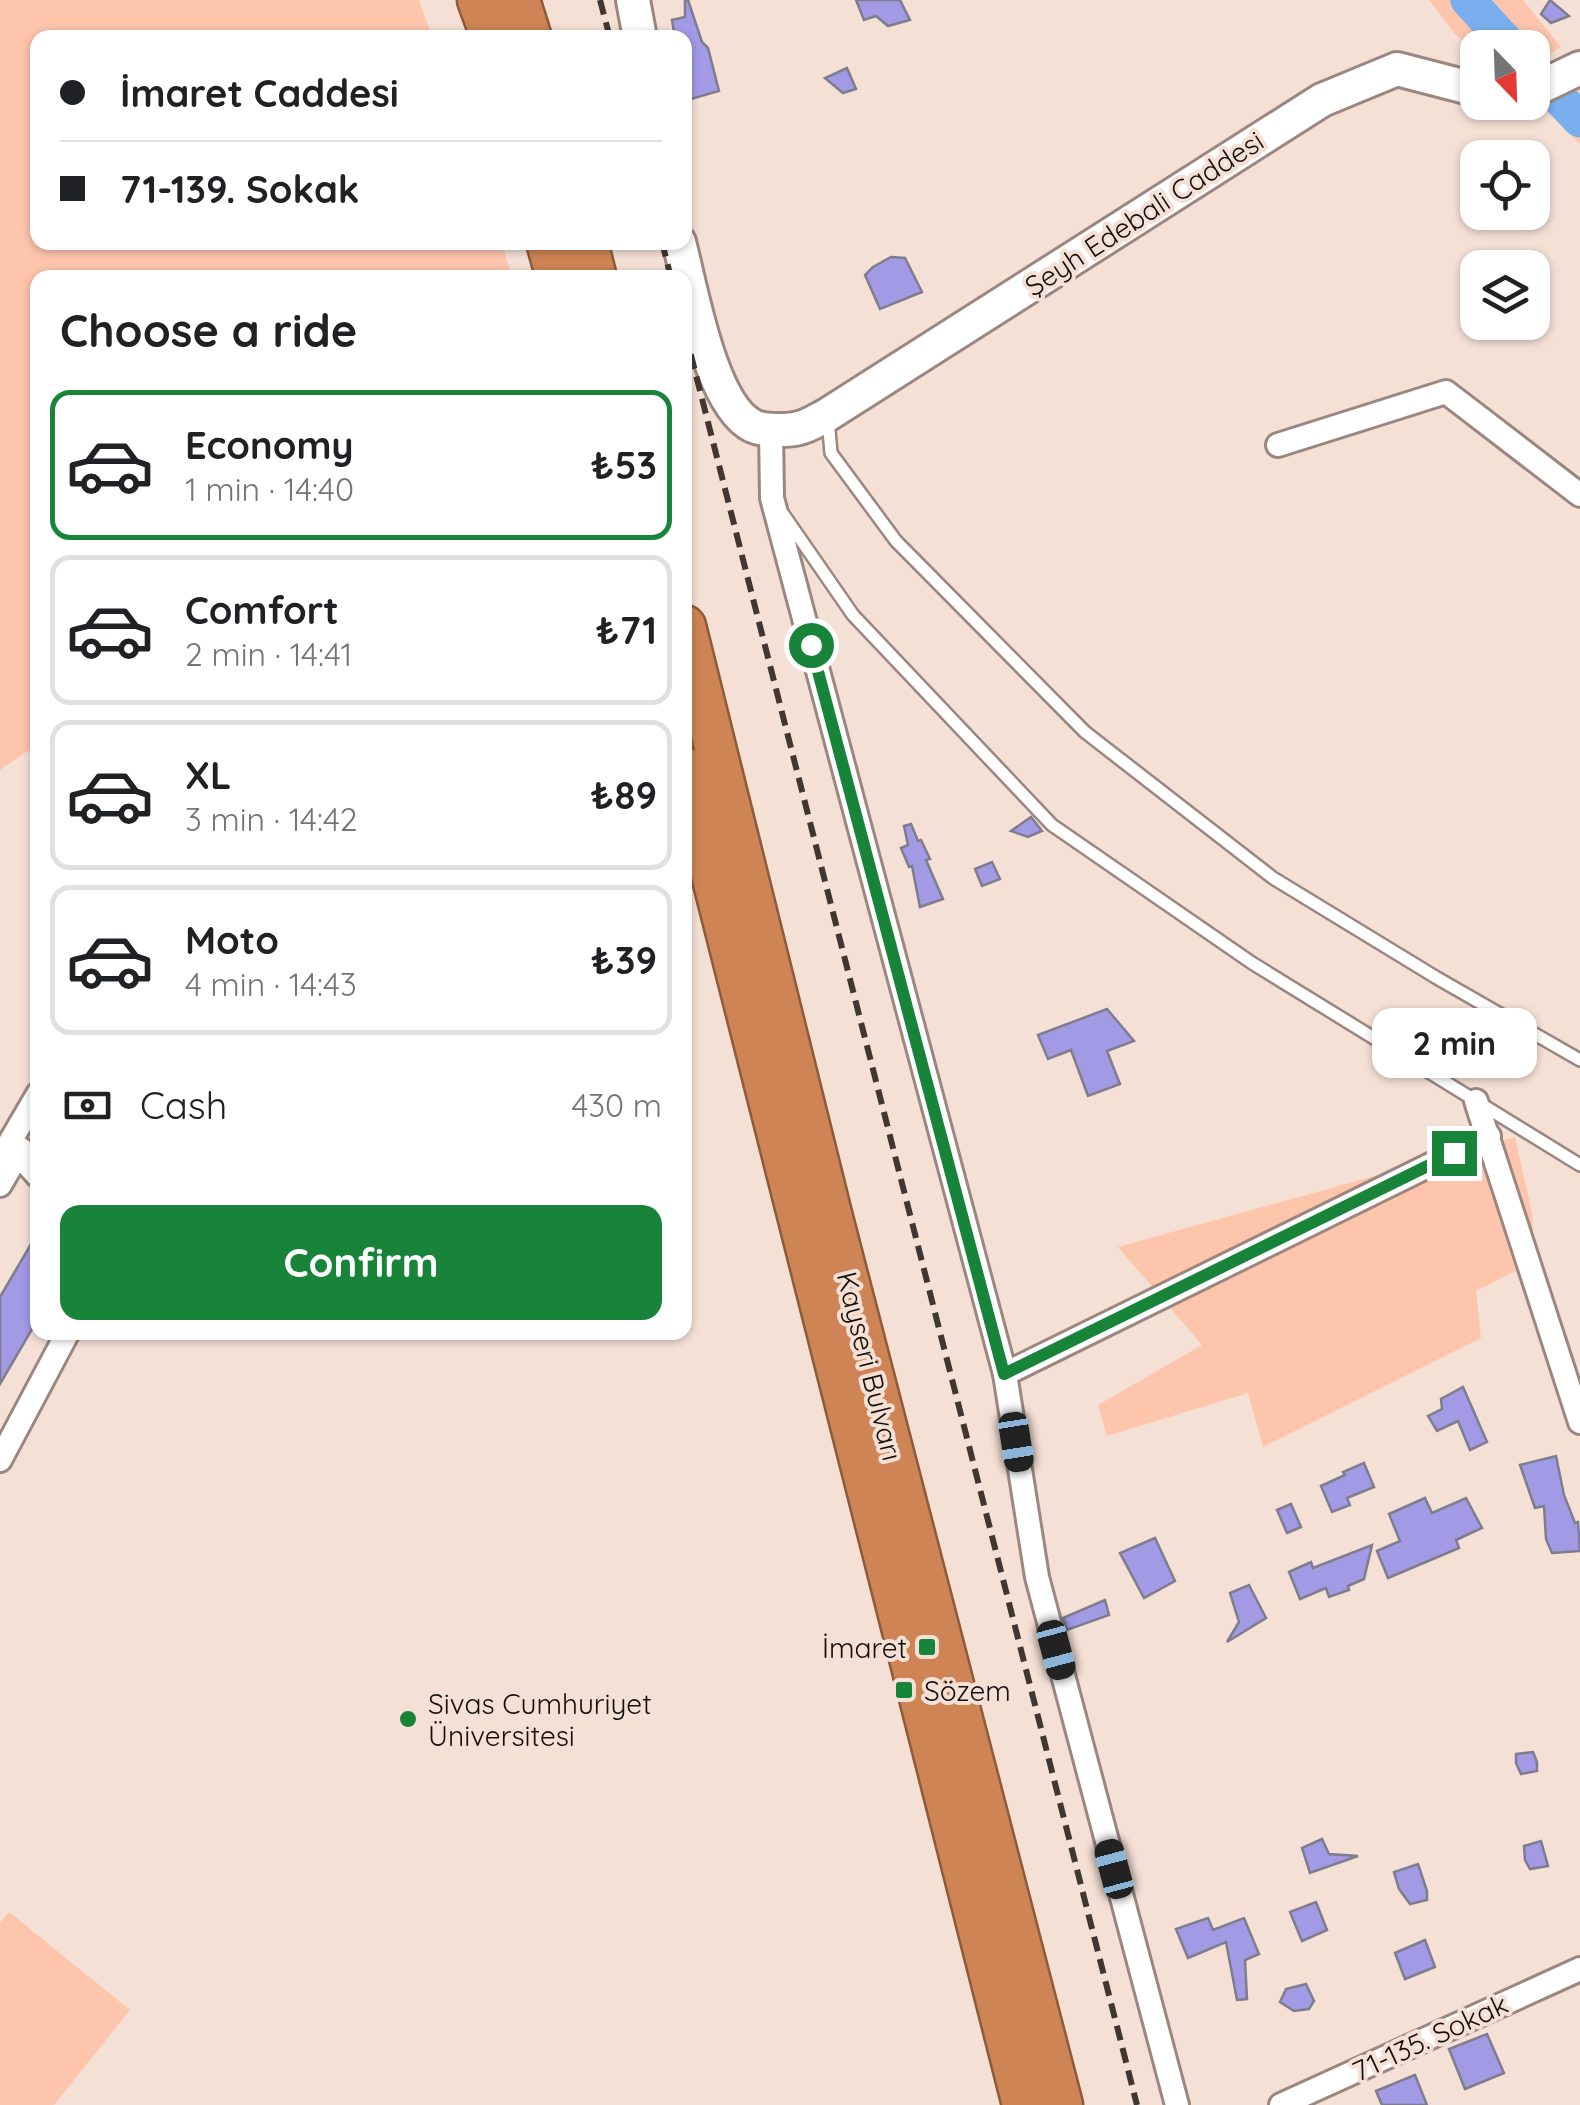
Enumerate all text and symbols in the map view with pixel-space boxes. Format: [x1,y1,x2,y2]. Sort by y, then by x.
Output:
north arrow [1460,30,1550,120]
map controls [1460,30,1550,340]
text: İmaret Caddesi [120,69,399,117]
street label: Şeyh Edebali Caddesi [1018,123,1270,303]
button: locate [1460,140,1550,230]
text: 71-139. Sokak [120,165,359,213]
button: layers [1460,250,1550,340]
text: Choose a ride [60,302,357,358]
icon: car [65,420,155,510]
text: Economy [185,421,354,469]
text: ₺53 [591,441,657,489]
text: 1 min · 14:40 [185,469,354,509]
icon: car [65,585,155,675]
text: Comfort [185,586,339,634]
text: ₺71 [596,606,657,654]
route start [789,623,834,668]
text: 2 min · 14:41 [185,634,352,674]
icon: car [65,750,155,840]
text: XL [185,751,231,799]
text: ₺89 [591,771,657,819]
text: 3 min · 14:42 [185,799,358,839]
icon: car [65,915,155,1005]
text: Moto [185,916,279,964]
text: ₺39 [591,936,657,984]
text: 4 min · 14:43 [185,964,357,1004]
callout: 2 min [1372,1008,1536,1078]
text: 2 min [1413,1023,1496,1063]
icon: cash [60,1078,115,1133]
text: Cash [140,1081,227,1129]
text: 430 m [571,1085,662,1125]
route end [1432,1131,1477,1176]
button: Confirm [60,1205,662,1320]
street label: Kayseri Bulvarı [830,1268,910,1464]
car [996,1410,1036,1474]
car [1034,1617,1078,1683]
place label: İmaret [822,1630,907,1665]
marker: İmaret [916,1636,938,1658]
place label: Sözem [924,1673,1011,1708]
marker: Sözem [893,1679,915,1701]
place label: Sivas Cumhuriyet Üniversitesi [428,1686,652,1753]
marker: Sivas Cumhuriyet Üniversitesi [397,1708,419,1730]
car [1092,1836,1136,1902]
street label: 71-135. Sokak [1347,1986,1513,2088]

